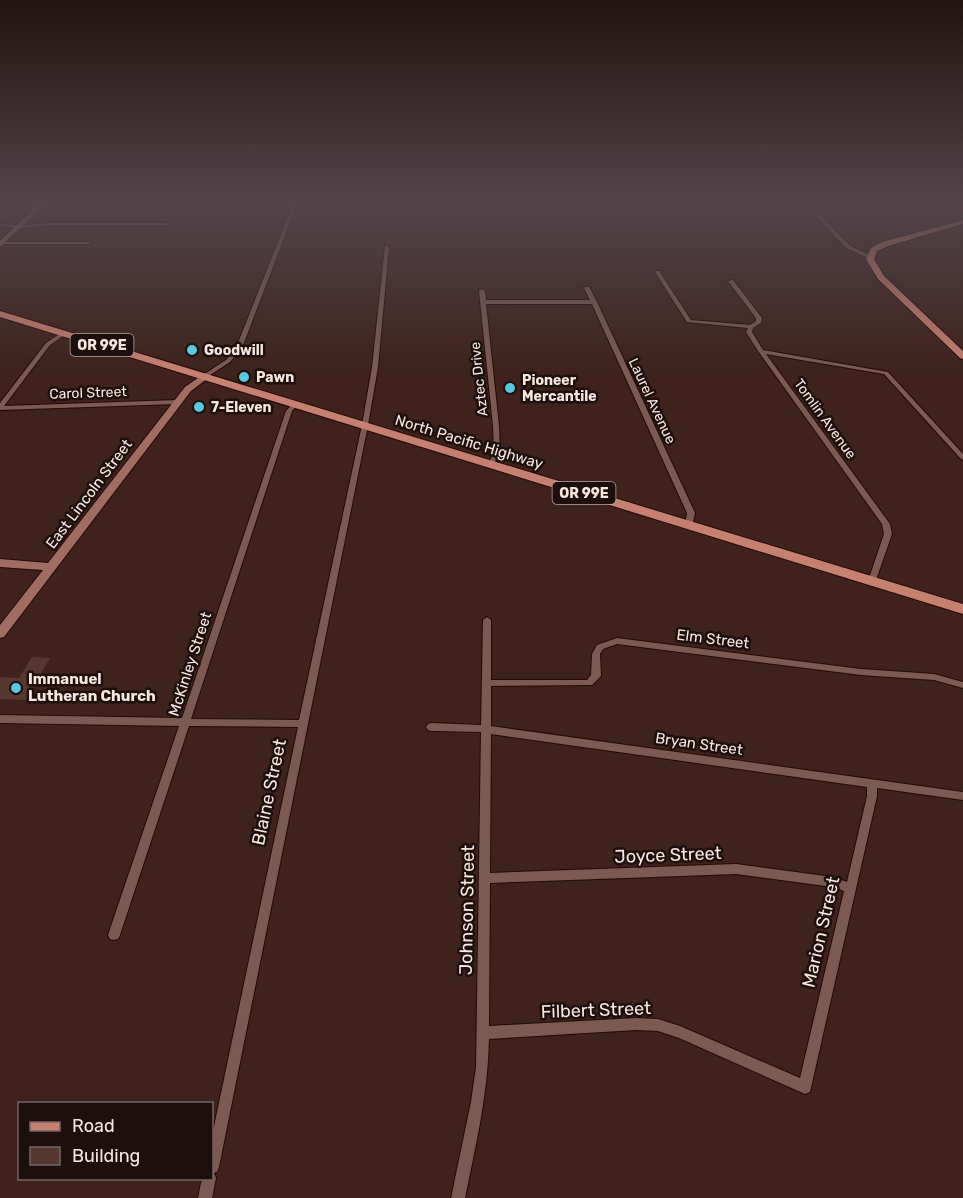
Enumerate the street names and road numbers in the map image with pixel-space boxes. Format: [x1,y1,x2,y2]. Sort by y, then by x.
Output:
road number: OR 99E [70,334,134,356]
street label: Aztec Drive [467,341,491,417]
street label: Laurel Avenue [625,355,679,447]
street label: Tomlin Avenue [790,376,860,462]
street label: Carol Street [49,383,128,403]
street label: North Pacific Highway [393,411,545,473]
street label: East Lincoln Street [42,436,136,552]
road number: OR 99E [552,482,616,504]
street label: McKinley Street [165,609,215,718]
street label: Elm Street [676,626,751,652]
street label: Bryan Street [654,729,744,759]
street label: Blaine Street [247,737,291,847]
street label: Joyce Street [614,842,722,868]
street label: Johnson Street [455,845,479,975]
street label: Marion Street [798,874,844,990]
street label: Filbert Street [540,997,652,1023]

